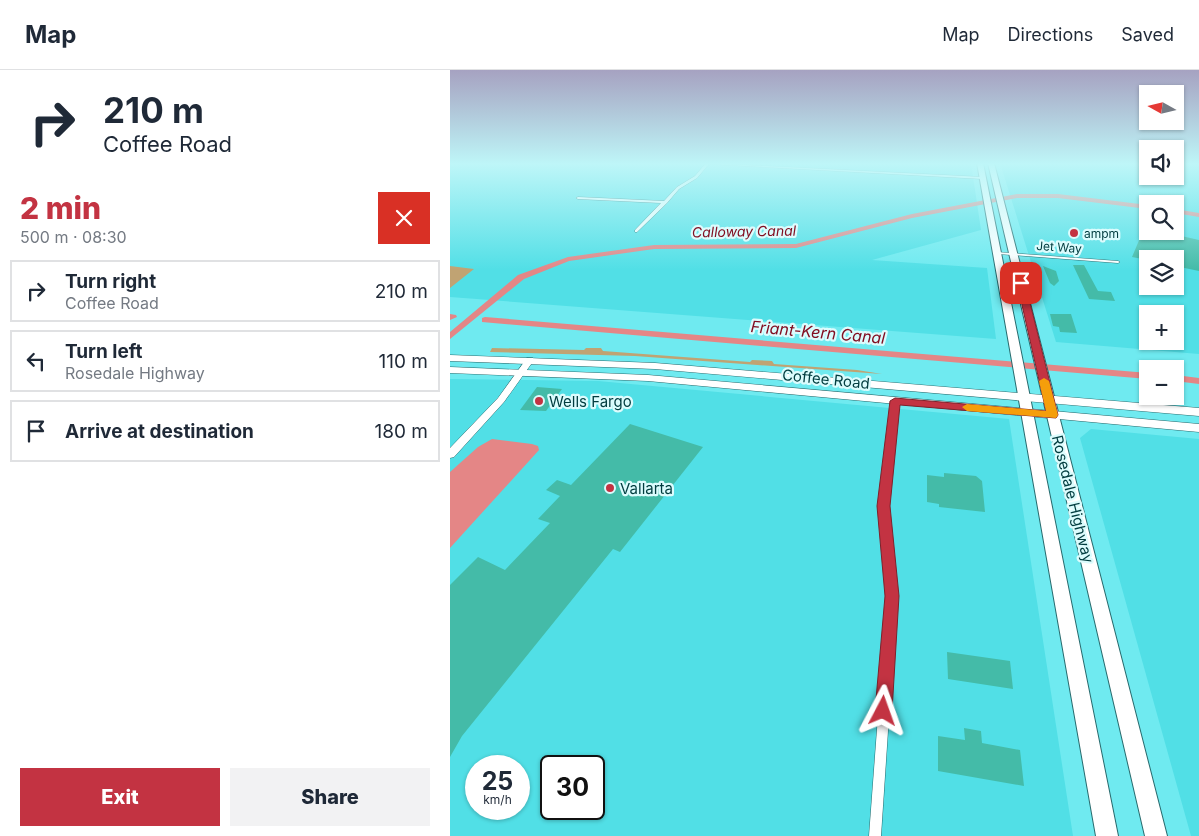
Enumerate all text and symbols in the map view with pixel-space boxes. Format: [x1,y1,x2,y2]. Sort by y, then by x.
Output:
text: Map [25,20,76,49]
text: Map [942,24,980,45]
text: Directions [1008,24,1093,45]
text: Saved [1121,24,1174,45]
north arrow [1139,85,1184,130]
map controls [1139,85,1184,405]
text: 210 m [103,89,204,131]
icon: right [20,90,85,155]
text: Coffee Road [103,131,232,157]
button: sound [1139,140,1184,185]
text: 2 min [20,190,101,226]
button: close [378,192,430,244]
button: search [1139,195,1184,240]
water label: Calloway Canal [692,222,797,240]
place label: ampm [1084,226,1119,241]
text: 500 m · 08:30 [20,227,127,247]
marker: ampm [1068,227,1080,239]
street label: Jet Way [1036,238,1083,256]
button: layers [1139,250,1184,295]
pin [1000,262,1042,304]
icon: arrive [1007,269,1035,297]
text: Turn right [65,270,156,293]
icon: right [22,277,50,305]
text: 210 m [375,280,428,303]
text: Coffee Road [65,293,159,313]
button: + [1139,305,1184,350]
water label: Friant-Kern Canal [750,316,886,348]
text: Turn left [65,340,143,363]
icon: left [22,347,50,375]
text: 110 m [379,350,428,373]
button: − [1139,360,1184,405]
text: Rosedale Highway [65,363,205,383]
street label: Coffee Road [781,365,871,393]
place label: Wells Fargo [549,392,632,411]
marker: Wells Fargo [533,395,545,407]
icon: arrive [22,417,50,445]
text: Arrive at destination [65,420,254,443]
text: 180 m [375,420,428,443]
street label: Rosedale Highway [1048,433,1098,565]
place label: Vallarta [620,479,673,498]
marker: Vallarta [604,482,616,494]
position arrow [856,684,908,736]
speed limit sign: 30 [540,755,605,820]
text: 25 [482,766,513,796]
button: Exit [20,768,220,826]
button: Share [230,768,430,826]
text: km/h [483,792,512,807]

